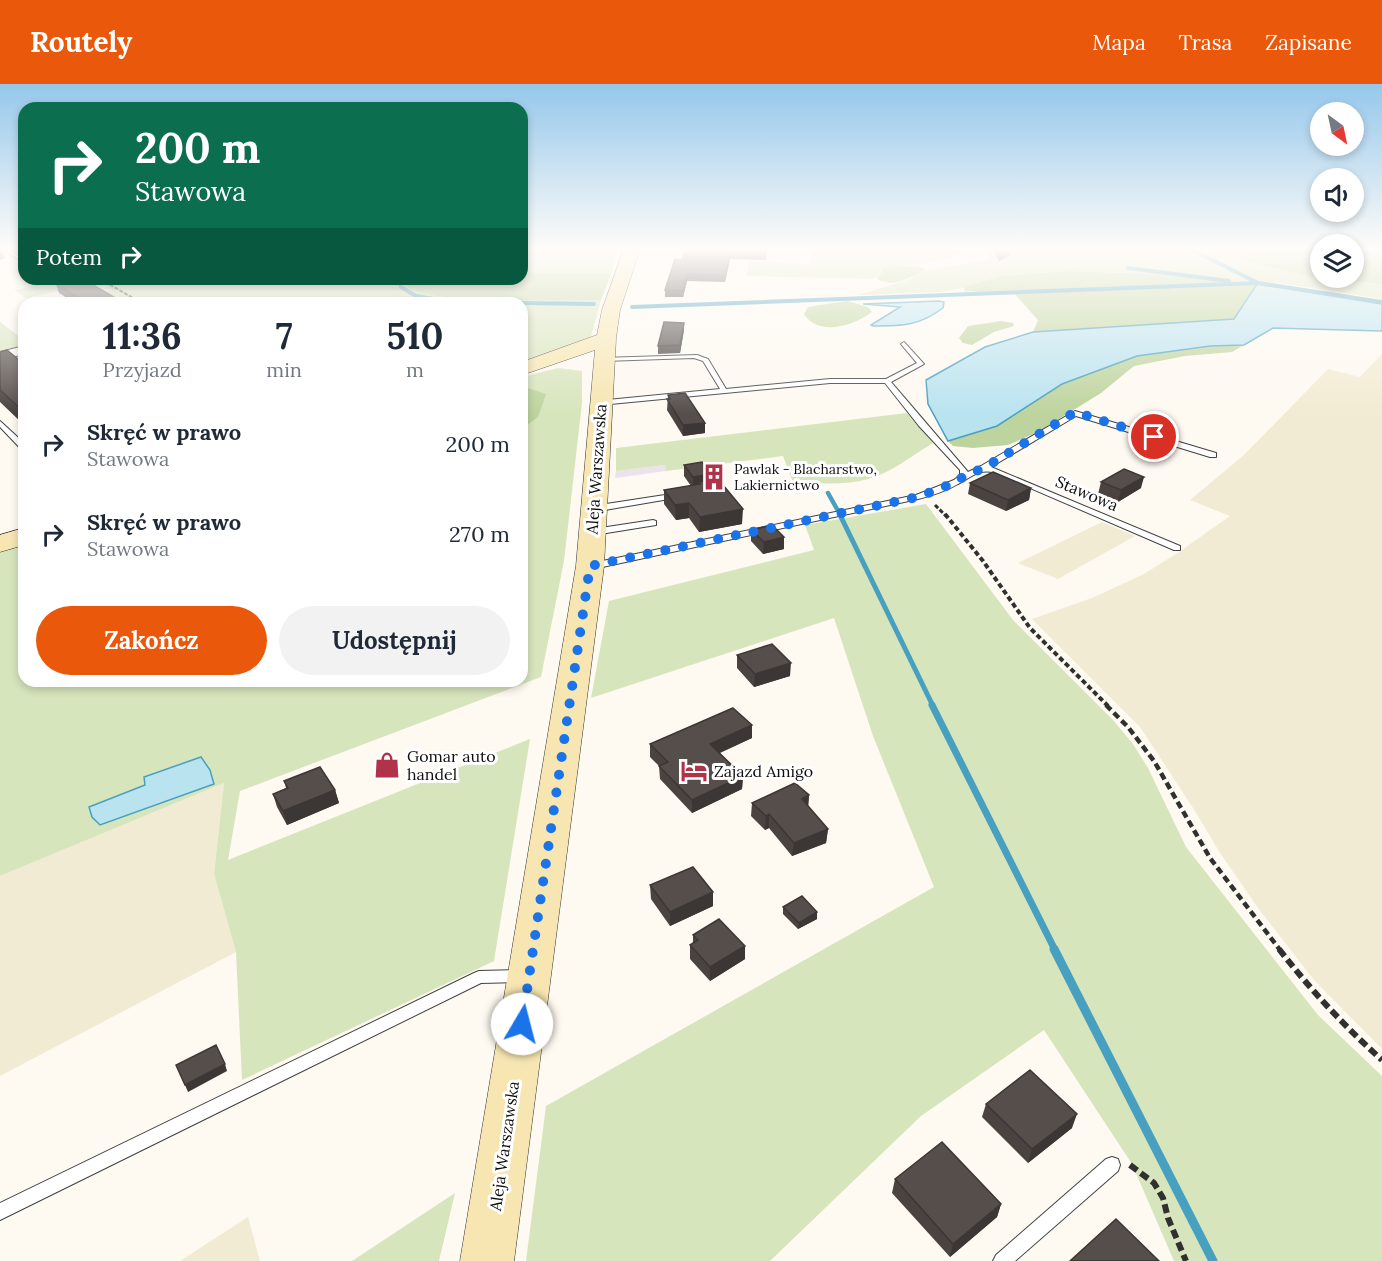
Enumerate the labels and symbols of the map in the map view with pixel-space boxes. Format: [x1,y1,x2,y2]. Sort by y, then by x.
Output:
north arrow [1310,102,1364,156]
street label: Aleja Warszawska [581,403,611,536]
pin [1128,411,1179,462]
place label: Pawlak - Blacharstwo, Lakiernictwo [734,460,877,494]
building icon: Pawlak - Blacharstwo, Lakiernictwo [699,462,729,492]
street label: Stawowa [1053,471,1121,515]
place label: Gomar auto handel [407,746,496,784]
shop icon: Gomar auto handel [372,750,402,780]
hotel icon: Zajazd Amigo [679,756,709,786]
place label: Zajazd Amigo [714,761,813,781]
position arrow [490,992,554,1056]
street label: Aleja Warszawska [485,1080,523,1213]

